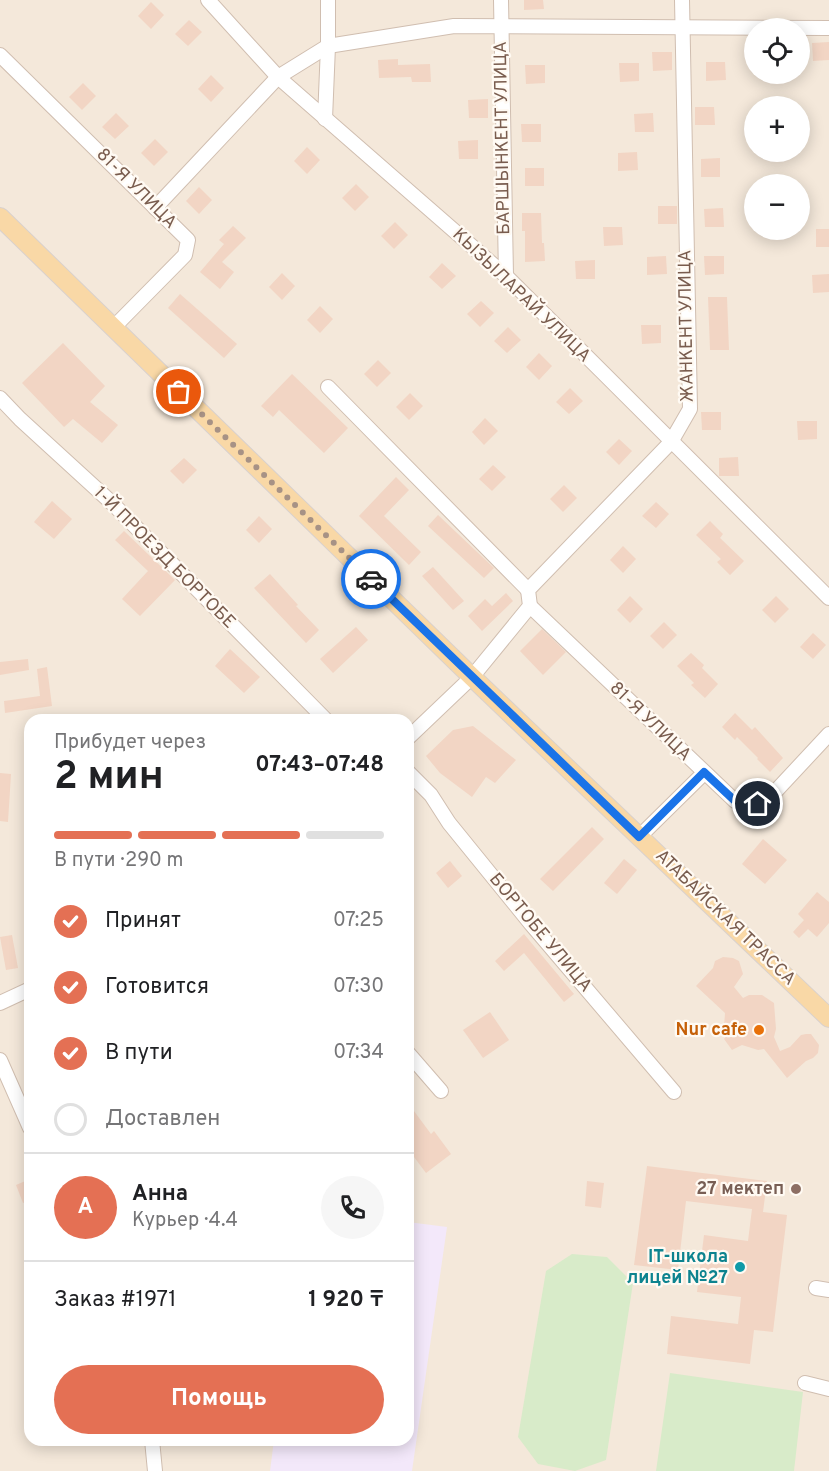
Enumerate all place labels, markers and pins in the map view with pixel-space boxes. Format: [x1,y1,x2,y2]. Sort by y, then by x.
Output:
pin [153,366,204,417]
pin [732,778,783,829]
place label: Nur cafe [676,1019,747,1042]
marker: Nur cafe [752,1023,766,1037]
place label: 27 мектеп [696,1178,784,1201]
marker: 27 мектеп [789,1182,803,1196]
place label: IT-школа лицей №27 [627,1246,728,1290]
marker: IT-школа лицей №27 [733,1260,747,1274]

